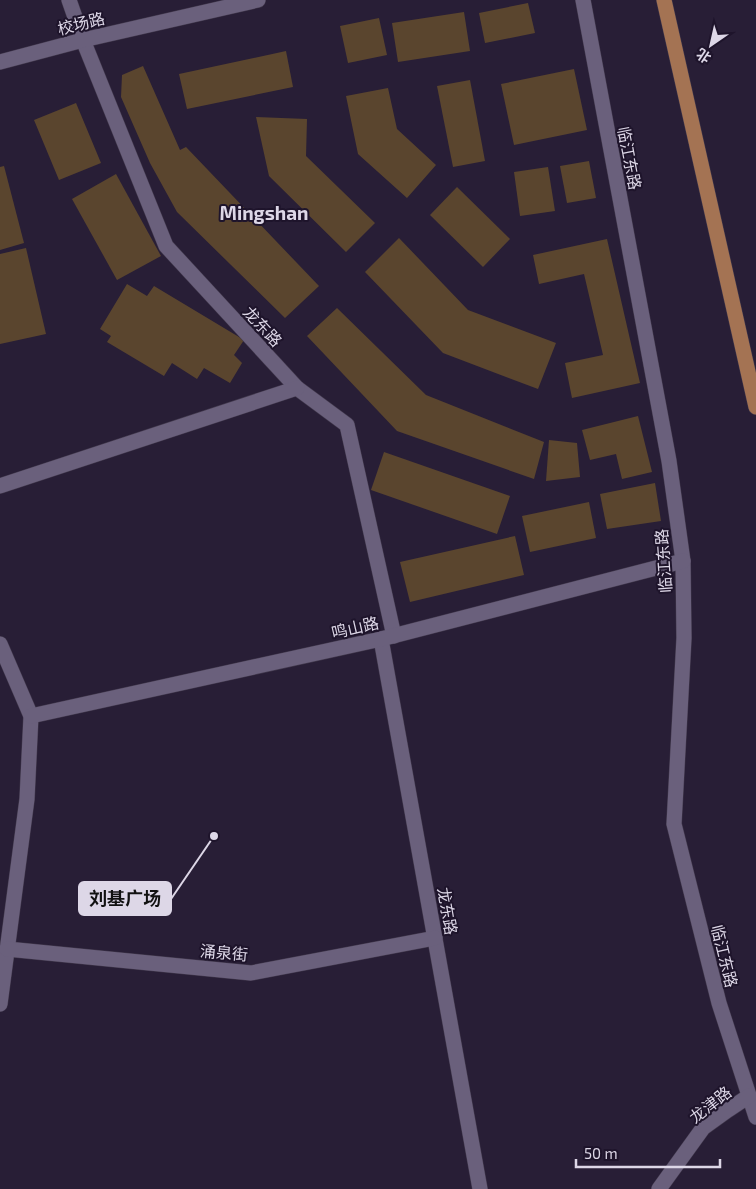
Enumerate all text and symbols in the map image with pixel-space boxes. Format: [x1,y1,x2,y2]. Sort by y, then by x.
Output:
street label: 校场路 [55,8,107,38]
north arrow [686,20,736,70]
text: 北 [693,45,714,67]
street label: 临江东路 [615,125,645,191]
district label: Mingshan [220,201,308,224]
street label: 龙东路 [240,302,286,350]
street label: 临江东路 [651,528,675,594]
street label: 鸣山路 [329,612,381,642]
callout: 刘基广场 [79,882,171,915]
street label: 龙东路 [434,886,462,936]
text: 刘基广场 [89,887,161,909]
street label: 临江东路 [708,923,742,989]
street label: 涌泉街 [199,940,249,964]
street label: 龙津路 [685,1082,735,1126]
scale bar [576,1136,720,1168]
text: 50 m [584,1144,618,1162]

